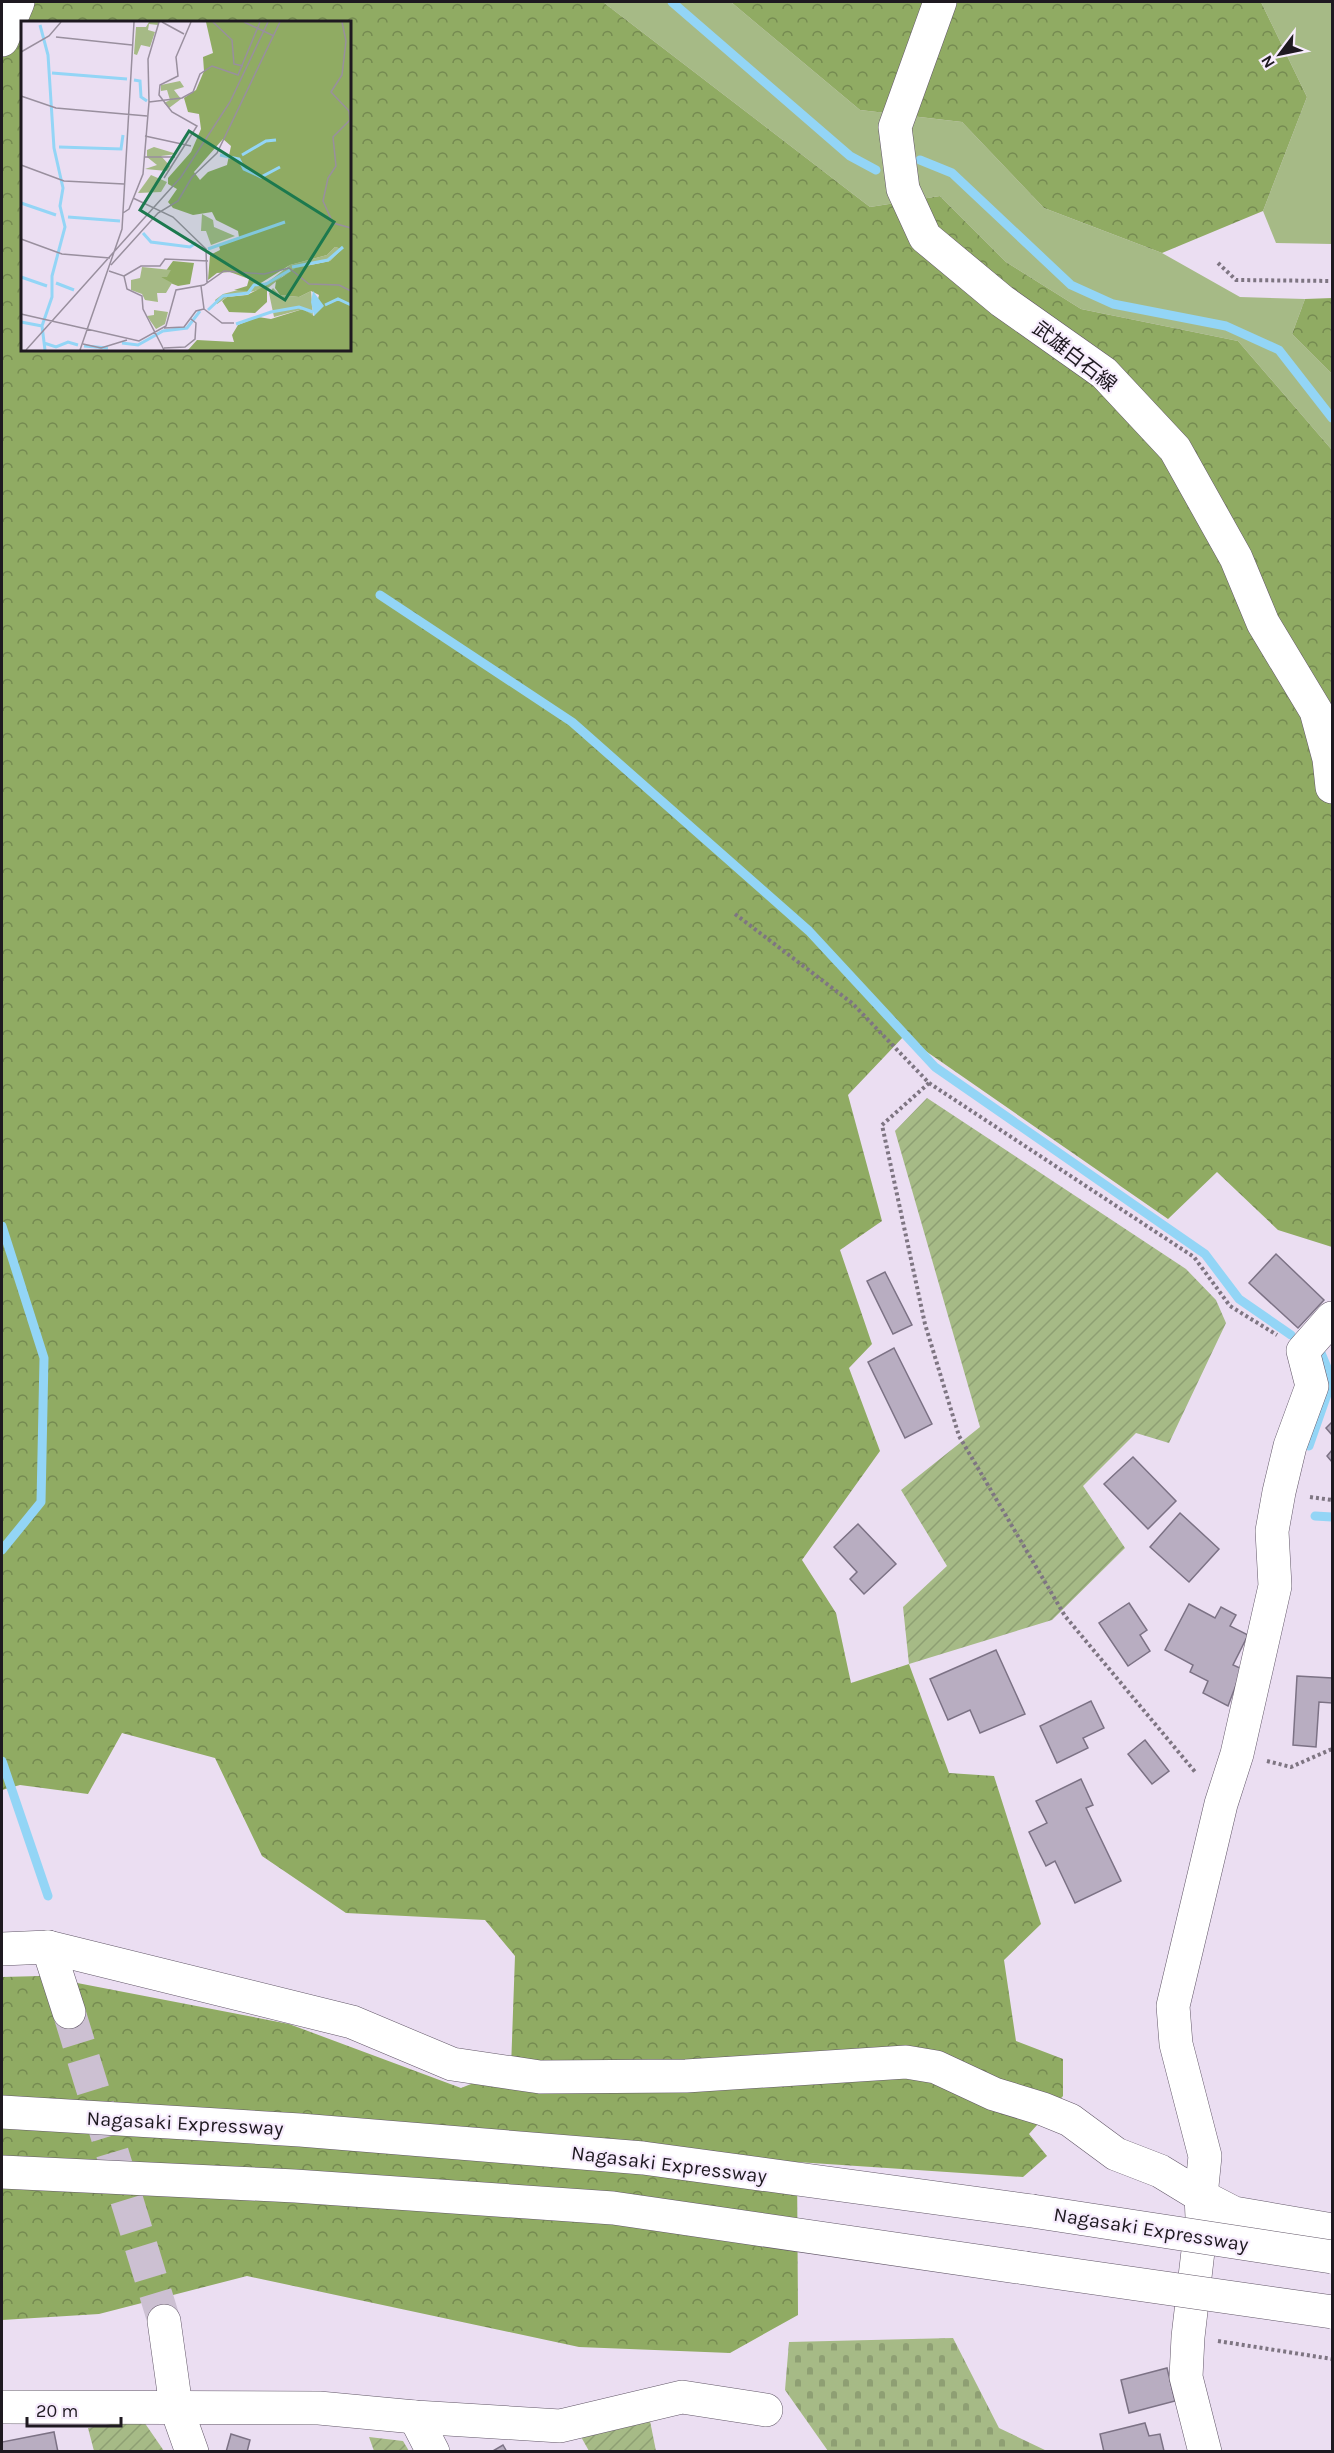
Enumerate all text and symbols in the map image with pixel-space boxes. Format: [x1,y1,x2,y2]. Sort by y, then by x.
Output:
inset map [21,21,351,351]
north arrow [1250,24,1310,84]
text: N [1257,52,1279,72]
street label: 武雄白石線 [1028,317,1121,396]
street label: Nagasaki Expressway [86,2107,284,2140]
street label: Nagasaki Expressway [570,2141,768,2188]
street label: Nagasaki Expressway [1052,2203,1250,2256]
scale bar [27,2390,122,2428]
text: 20 m [36,2400,78,2422]

